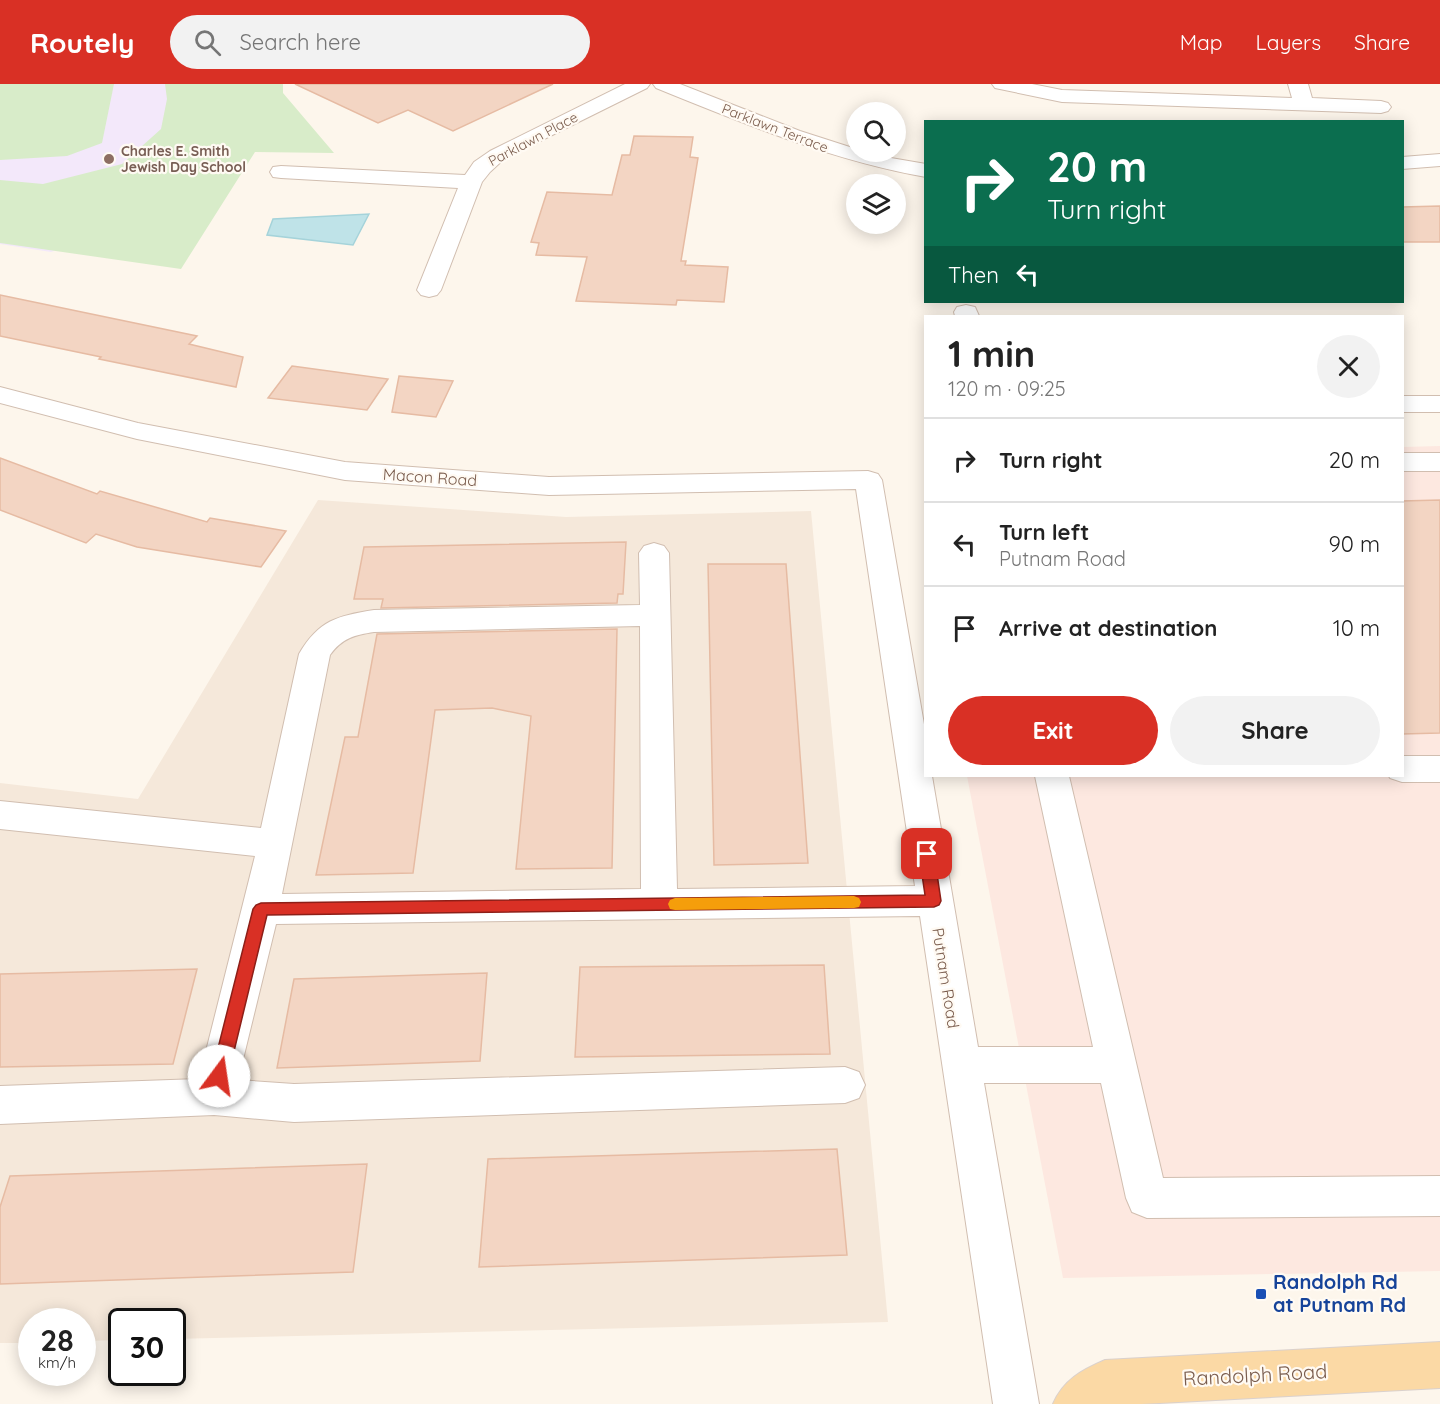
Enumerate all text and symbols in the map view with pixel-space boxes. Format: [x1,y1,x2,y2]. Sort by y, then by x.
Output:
search box [170,15,590,69]
text: Routely [30,25,134,60]
icon: search [191,26,224,59]
text: Search here [239,28,361,56]
text: Map [1180,29,1223,55]
text: Layers [1256,29,1321,55]
text: Share [1354,29,1410,55]
street label: Parklawn Terrace [719,99,831,157]
map controls [846,102,906,234]
button: search [846,102,906,162]
street label: Parklawn Place [485,108,581,170]
text: 20 m [1047,140,1147,193]
place label: Charles E. Smith Jewish Day School [121,142,246,176]
icon: right [948,144,1026,222]
marker: Charles E. Smith Jewish Day School [102,152,116,166]
button: layers [846,174,906,234]
text: Turn right [1047,192,1166,226]
icon: left [1011,258,1044,291]
text: Then [948,261,999,289]
text: 1 min [948,331,1035,376]
button: close [1317,335,1380,398]
text: 120 m · 09:25 [948,376,1066,401]
icon: right [948,444,981,477]
text: Turn right [999,446,1103,474]
text: 20 m [1329,446,1380,474]
street label: Macon Road [382,464,478,490]
text: Turn left [999,518,1089,546]
icon: left [948,528,981,561]
text: 90 m [1329,530,1380,558]
text: Putnam Road [999,546,1126,571]
icon: arrive [948,612,981,645]
text: Arrive at destination [999,614,1217,642]
text: 10 m [1333,614,1380,642]
button: Exit [948,696,1158,765]
button: Share [1170,696,1380,765]
pin [901,828,952,879]
icon: arrive [910,837,943,870]
street label: Putnam Road [928,926,964,1030]
position arrow [187,1044,251,1108]
place label: Randolph Rd at Putnam Rd [1273,1269,1406,1317]
marker: Randolph Rd at Putnam Rd [1254,1287,1268,1301]
speed limit sign: 30 [108,1308,186,1386]
text: 28 [40,1321,74,1359]
text: km/h [38,1353,76,1372]
street label: Randolph Road [1182,1358,1328,1391]

